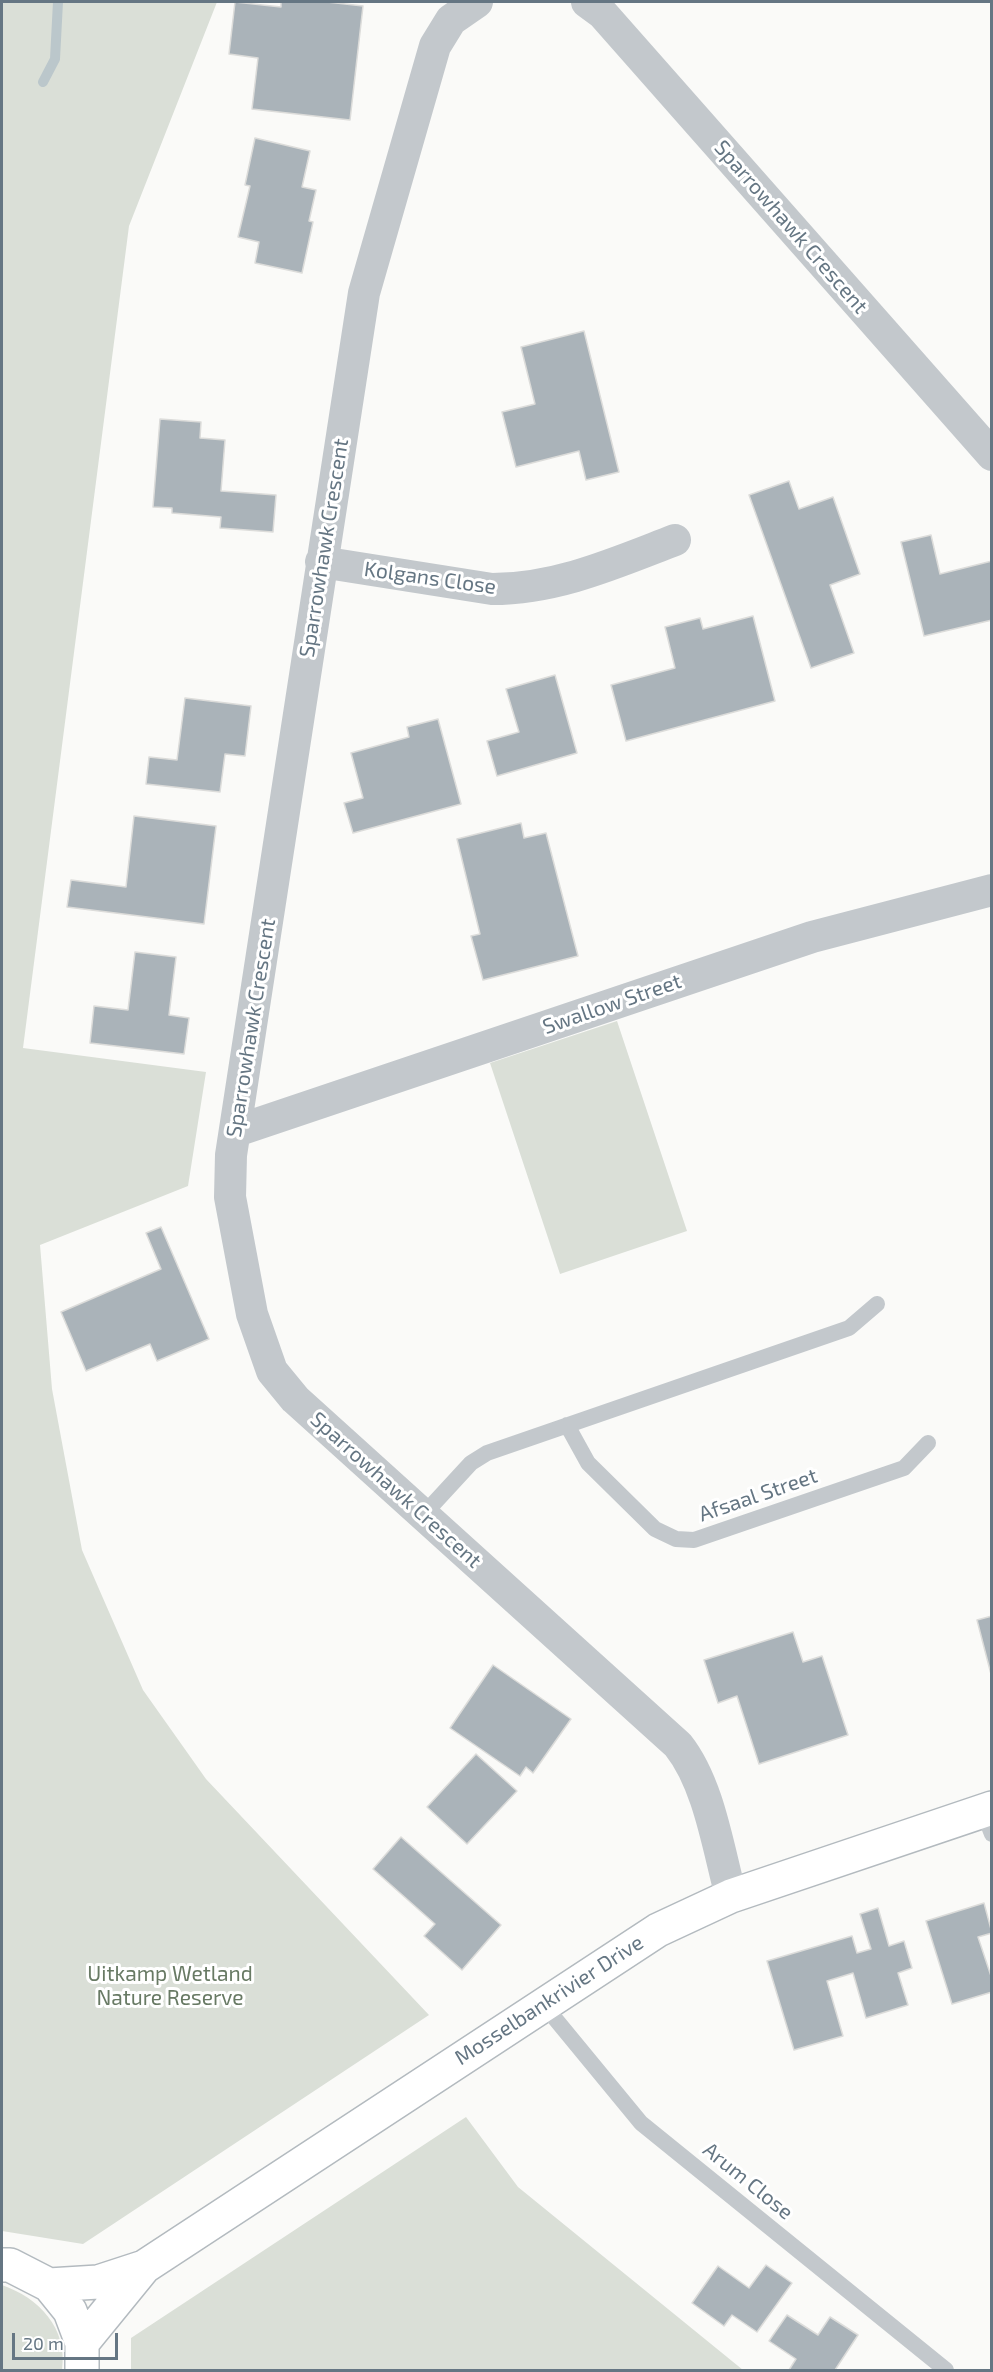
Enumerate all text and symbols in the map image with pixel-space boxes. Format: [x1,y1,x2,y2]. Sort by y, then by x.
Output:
street label: Sparrowhawk Crescent [709,135,873,319]
street label: Sparrowhawk Crescent [294,437,354,659]
street label: Kolgans Close [362,556,498,600]
street label: Sparrowhawk Crescent [221,917,281,1139]
street label: Swallow Street [539,968,685,1040]
street label: Sparrowhawk Crescent [305,1407,487,1573]
street label: Afsaal Street [695,1463,821,1527]
street label: Mosselbankrivier Drive [450,1930,648,2070]
park label: Uitkamp Wetland Nature Reserve [87,1961,253,2011]
street label: Arum Close [698,2137,798,2225]
scale bar [15,2321,122,2359]
text: 20 m [23,2332,64,2354]

